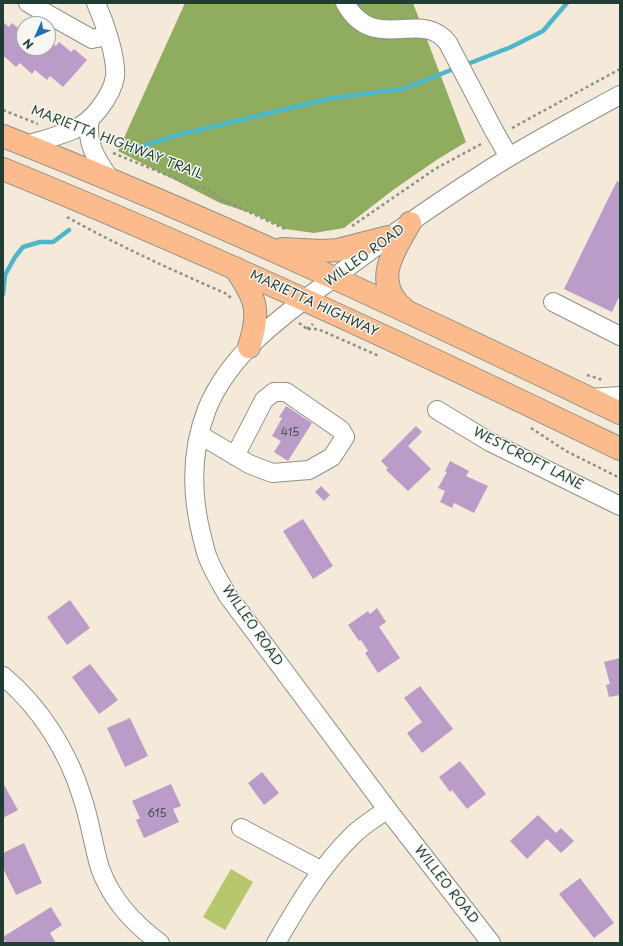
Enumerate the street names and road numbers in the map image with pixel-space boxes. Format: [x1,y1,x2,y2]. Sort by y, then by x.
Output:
street label: MARIETTA HIGHWAY TRAIL [29,103,205,183]
street label: WILLEO ROAD [322,222,408,290]
street label: MARIETTA HIGHWAY [247,267,381,341]
street label: WESTCROFT LANE [470,424,586,494]
street label: WILLEO ROAD [218,583,286,669]
street label: WILLEO ROAD [411,843,481,927]

